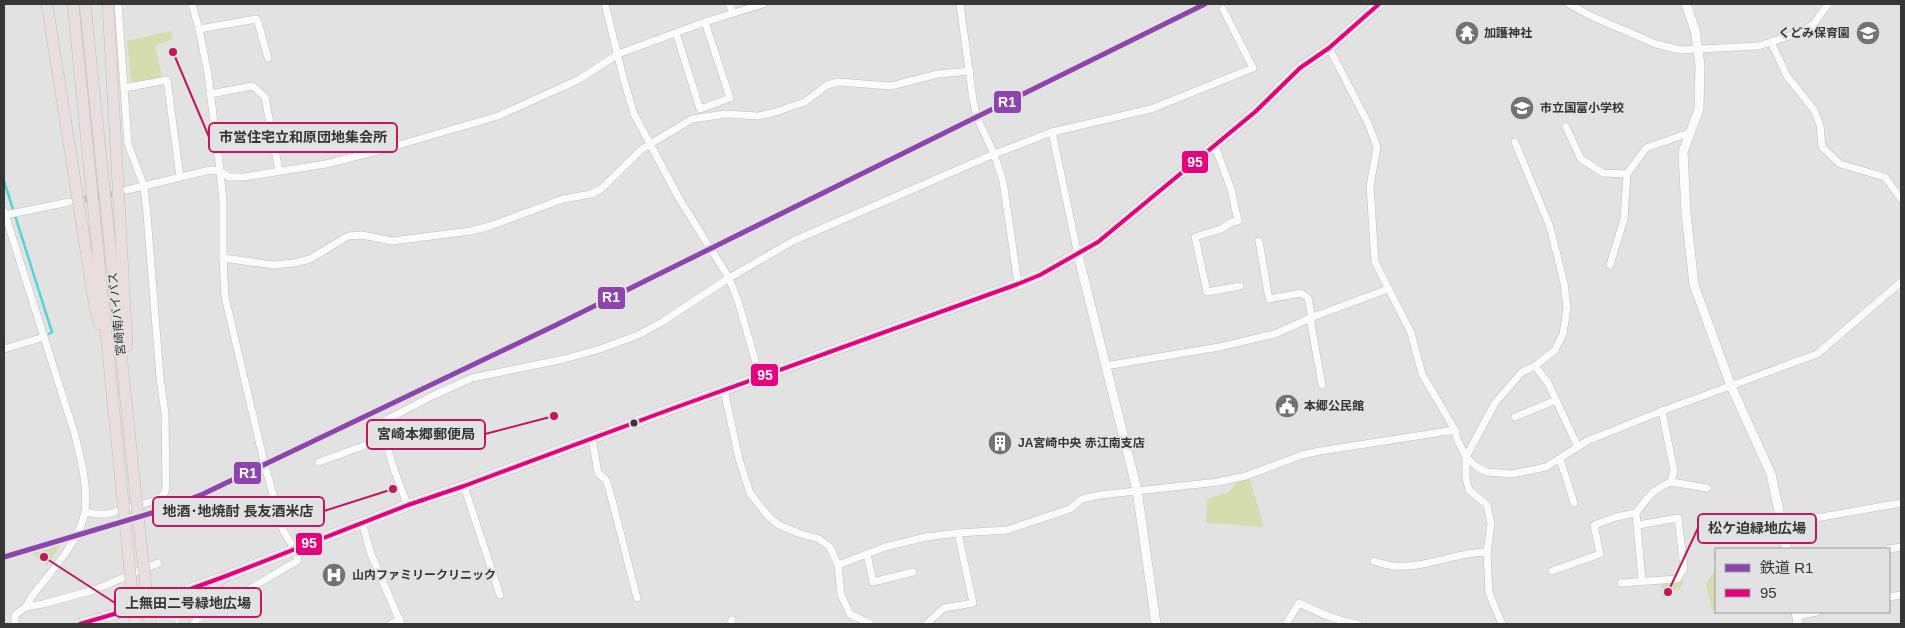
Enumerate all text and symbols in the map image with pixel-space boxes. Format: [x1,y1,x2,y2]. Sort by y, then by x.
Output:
temple icon: 加護神社 [1454,20,1480,46]
school or university icon: くどみ保育園 [1855,20,1881,46]
place label: 加護神社 [1484,26,1532,40]
place label: くどみ保育園 [1778,26,1850,40]
line badge: R1 [993,90,1022,114]
text: R1 [998,94,1016,110]
school or university icon: 市立国富小学校 [1509,95,1535,121]
place label: 市立国富小学校 [1540,101,1624,115]
callout: 市営住宅立和原団地集会所 [209,123,397,152]
text: 市営住宅立和原団地集会所 [219,129,387,145]
line badge: 95 [1181,150,1209,174]
text: 95 [1187,154,1203,170]
street label: 宮崎南バイパス [106,272,128,356]
line badge: R1 [597,286,626,310]
text: R1 [602,289,620,305]
line badge: 95 [750,363,779,387]
text: 95 [757,367,773,383]
public building icon: 本郷公民館 [1274,393,1300,419]
place label: 本郷公民館 [1304,399,1364,413]
unlabelled marker [629,418,639,428]
callout: 宮崎本郷郵便局 [367,420,485,449]
text: 宮崎本郷郵便局 [377,426,475,442]
building icon: JA宮崎中央 赤江南支店 [987,430,1013,456]
place label: JA宮崎中央 赤江南支店 [1018,436,1145,450]
line badge: R1 [233,461,262,485]
text: R1 [239,465,257,481]
callout: 地酒･地焼酎 長友酒米店 [153,497,324,526]
text: 地酒･地焼酎 長友酒米店 [163,503,313,519]
callout: 松ケ迫緑地広場 [1698,514,1816,543]
text: 松ケ迫緑地広場 [1708,520,1806,536]
line badge: 95 [295,532,323,556]
text: 95 [301,535,317,551]
legend [1715,548,1890,613]
text: 鉄道 R1 [1760,559,1813,576]
hospital icon: 山内ファミリークリニック [321,562,347,588]
place label: 山内ファミリークリニック [352,568,496,582]
text: 95 [1760,584,1777,601]
callout: 上無田二号緑地広場 [115,588,261,617]
text: 上無田二号緑地広場 [125,595,251,611]

